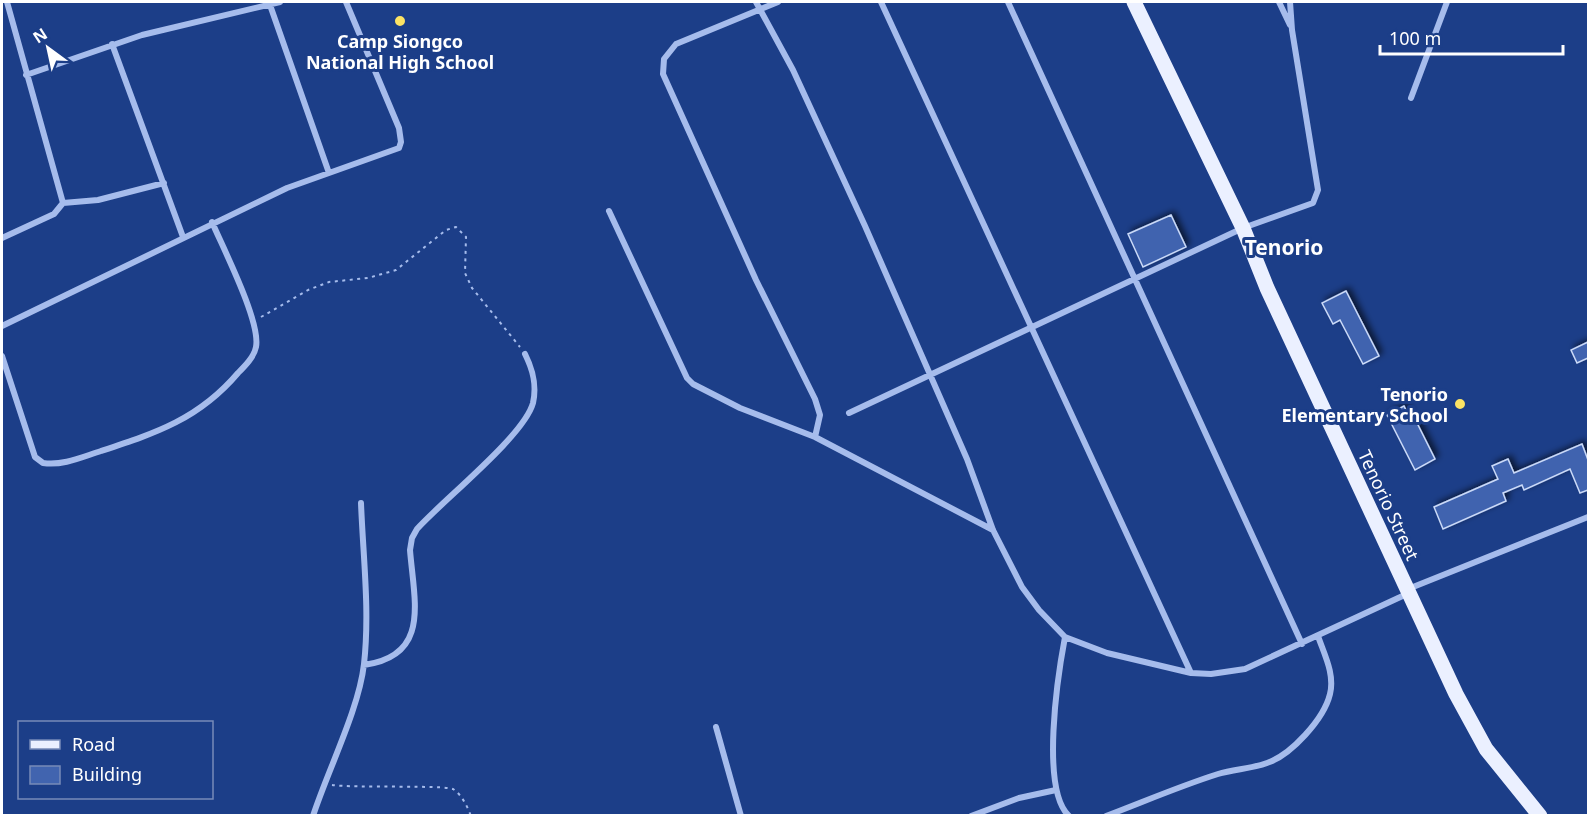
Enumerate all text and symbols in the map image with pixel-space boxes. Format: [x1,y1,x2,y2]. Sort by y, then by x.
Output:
marker: Camp Siongco National High School [393,14,407,28]
north arrow [18,18,78,78]
scale bar [1380,18,1563,56]
text: N [28,23,51,48]
text: 100 m [1389,26,1441,50]
place label: Camp Siongco National High School [306,29,494,74]
district label: Tenorio [1245,233,1323,261]
place label: Tenorio Elementary School [1281,382,1448,427]
marker: Tenorio Elementary School [1453,397,1467,411]
street label: Tenorio Street [1353,446,1425,564]
legend [18,721,213,799]
text: Road [72,732,115,756]
text: Building [72,762,142,786]

